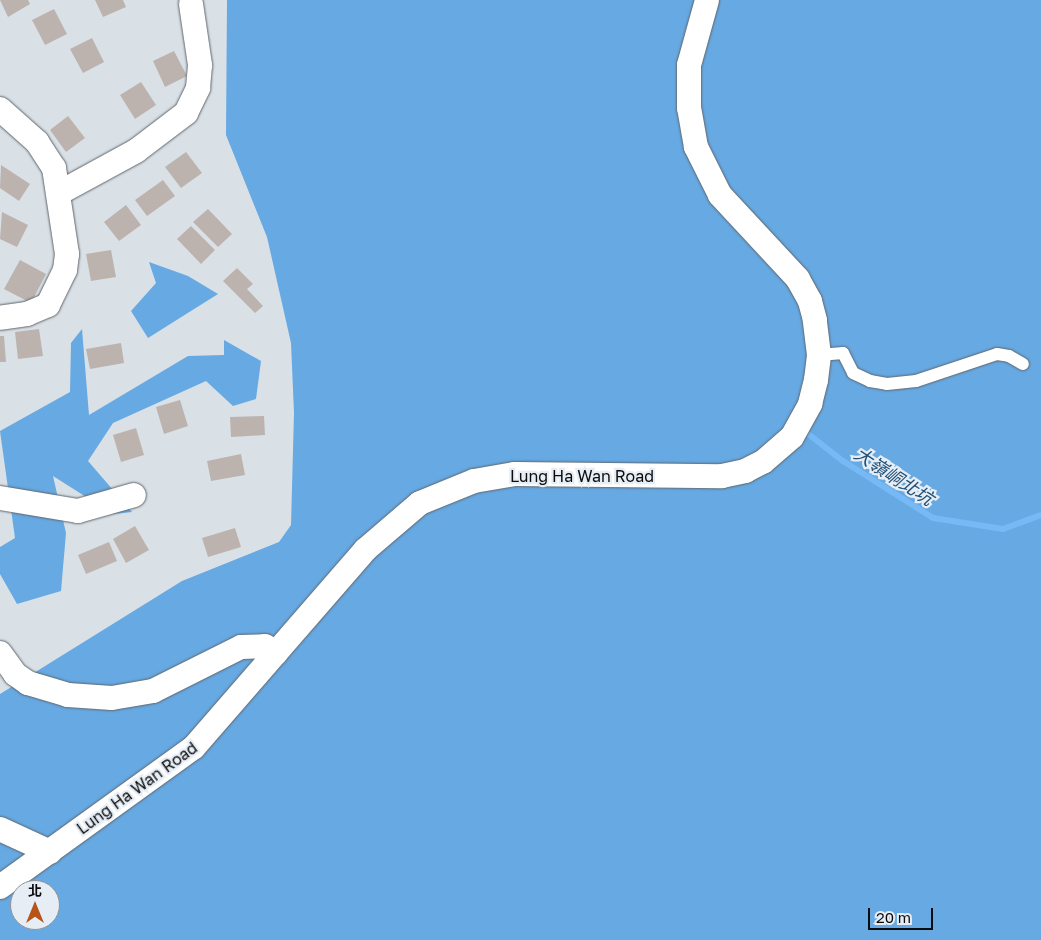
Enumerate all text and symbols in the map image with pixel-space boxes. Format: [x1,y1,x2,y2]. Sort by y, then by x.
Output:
water label: 大嶺峒北坑 [850,442,938,510]
street label: Lung Ha Wan Road [510,466,654,486]
street label: Lung Ha Wan Road [73,738,201,838]
north arrow [10,880,60,930]
text: 北 [28,882,42,899]
scale bar [871,898,936,930]
text: 20 m [876,908,911,926]

